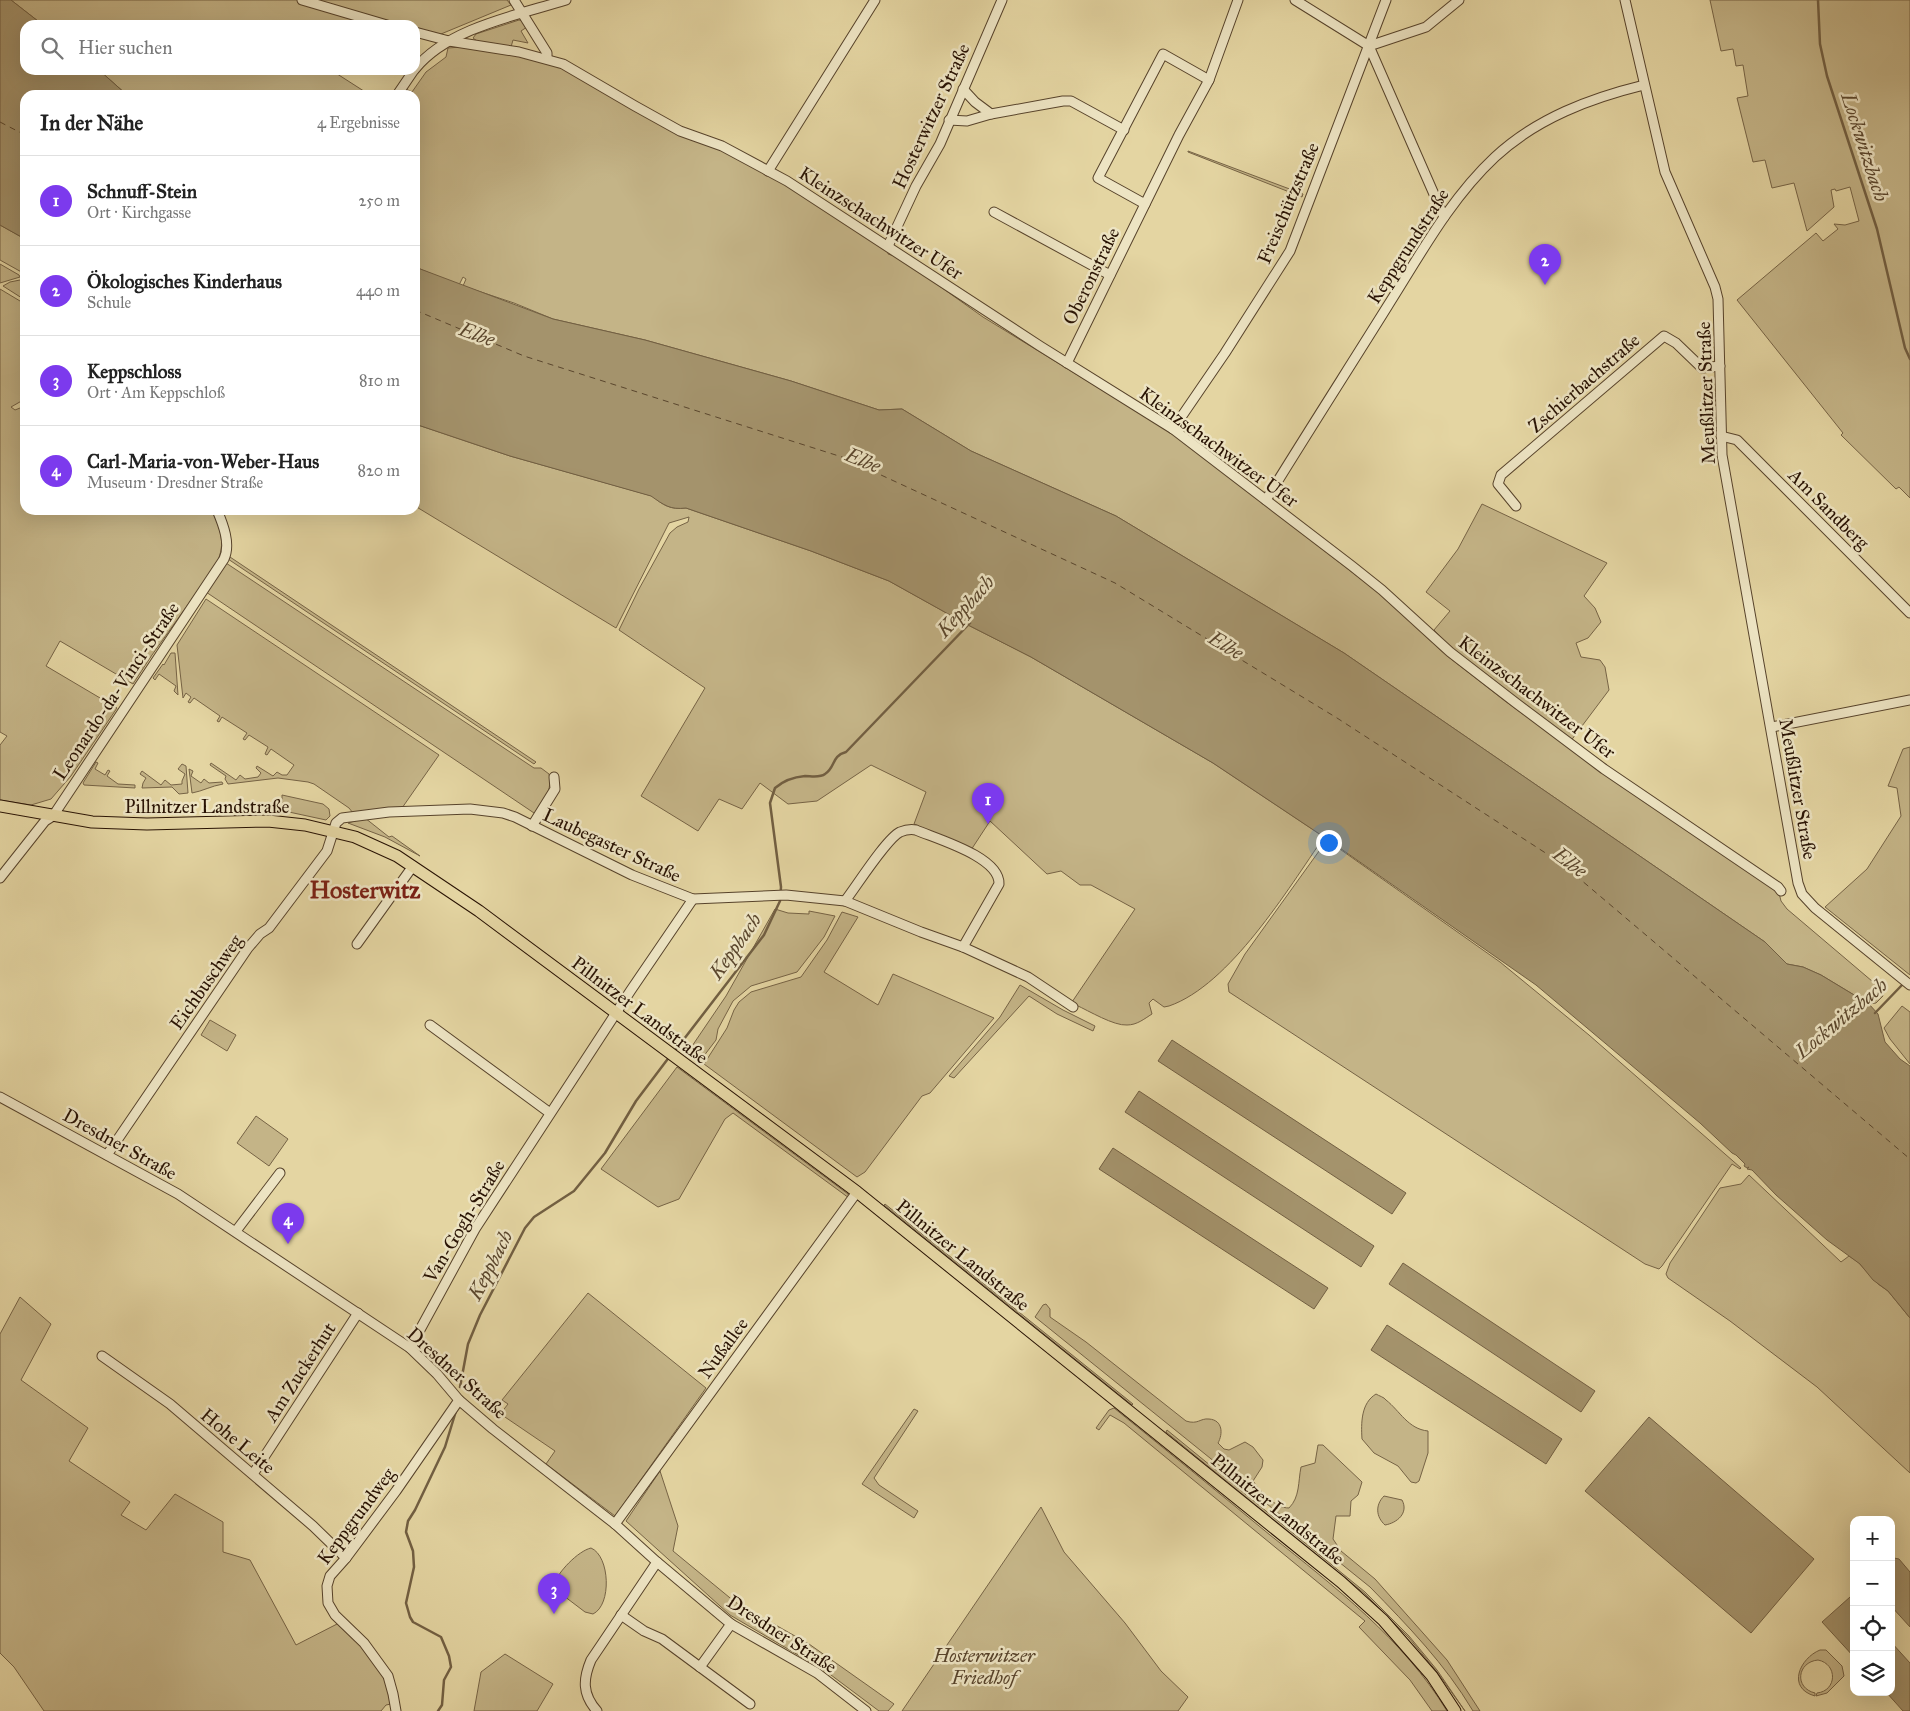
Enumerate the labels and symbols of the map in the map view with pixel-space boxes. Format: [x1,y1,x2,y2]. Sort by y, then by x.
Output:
street label: Hosterwitzer Straße [887,40,975,192]
water label: Lockwitzbach [1836,89,1894,204]
street label: Freischützstraße [1252,139,1324,267]
street label: Kleinzschachwitzer Ufer [795,161,968,285]
street label: Keppgrundstraße [1362,184,1455,308]
street label: Oberonstraße [1058,224,1124,328]
pin: 2 [1529,244,1561,285]
water label: Elbe [455,316,498,352]
street label: Meußlitzer Straße [1692,321,1720,465]
street label: Zschierbachstraße [1524,328,1644,438]
street label: Kleinzschachwitzer Ufer [1135,382,1304,513]
water label: Elbe [841,442,885,478]
street label: Am Sandberg [1782,463,1874,555]
water label: Keppbach [930,570,1000,643]
street label: Leonardo-da-Vinci-Straße [48,598,184,784]
water label: Elbe [1204,625,1248,665]
street label: Kleinzschachwitzer Ufer [1454,630,1621,764]
street label: Meußlitzer Straße [1774,717,1822,861]
pin: 1 [972,783,1004,824]
street label: Pillnitzer Landstraße [125,795,290,818]
street label: Laubegaster Straße [539,803,685,888]
your location [1316,830,1342,856]
water label: Elbe [1548,841,1592,883]
district label: Hosterwitz [310,875,421,905]
water label: Keppbach [703,908,767,985]
street label: Eichbuschweg [165,930,248,1035]
street label: Pillnitzer Landstraße [567,951,713,1069]
water label: Lockwitzbach [1789,972,1892,1064]
street label: Dresdner Straße [59,1103,181,1185]
street label: Van-Gogh-Straße [418,1155,511,1288]
street label: Pillnitzer Landstraße [892,1194,1034,1316]
pin: 4 [272,1203,304,1244]
water label: Keppbach [462,1226,519,1305]
street label: Nußallee [693,1313,753,1383]
street label: Am Zuckerhut [259,1318,341,1427]
street label: Dresdner Straße [402,1322,512,1424]
street label: Hohe Leite [196,1403,280,1479]
street label: Pillnitzer Landstraße [1207,1448,1349,1570]
street label: Keppgrundweg [312,1463,401,1570]
pin: 3 [538,1573,570,1614]
street label: Dresdner Straße [723,1590,841,1678]
park label: Hosterwitzer Friedhof [932,1644,1036,1689]

